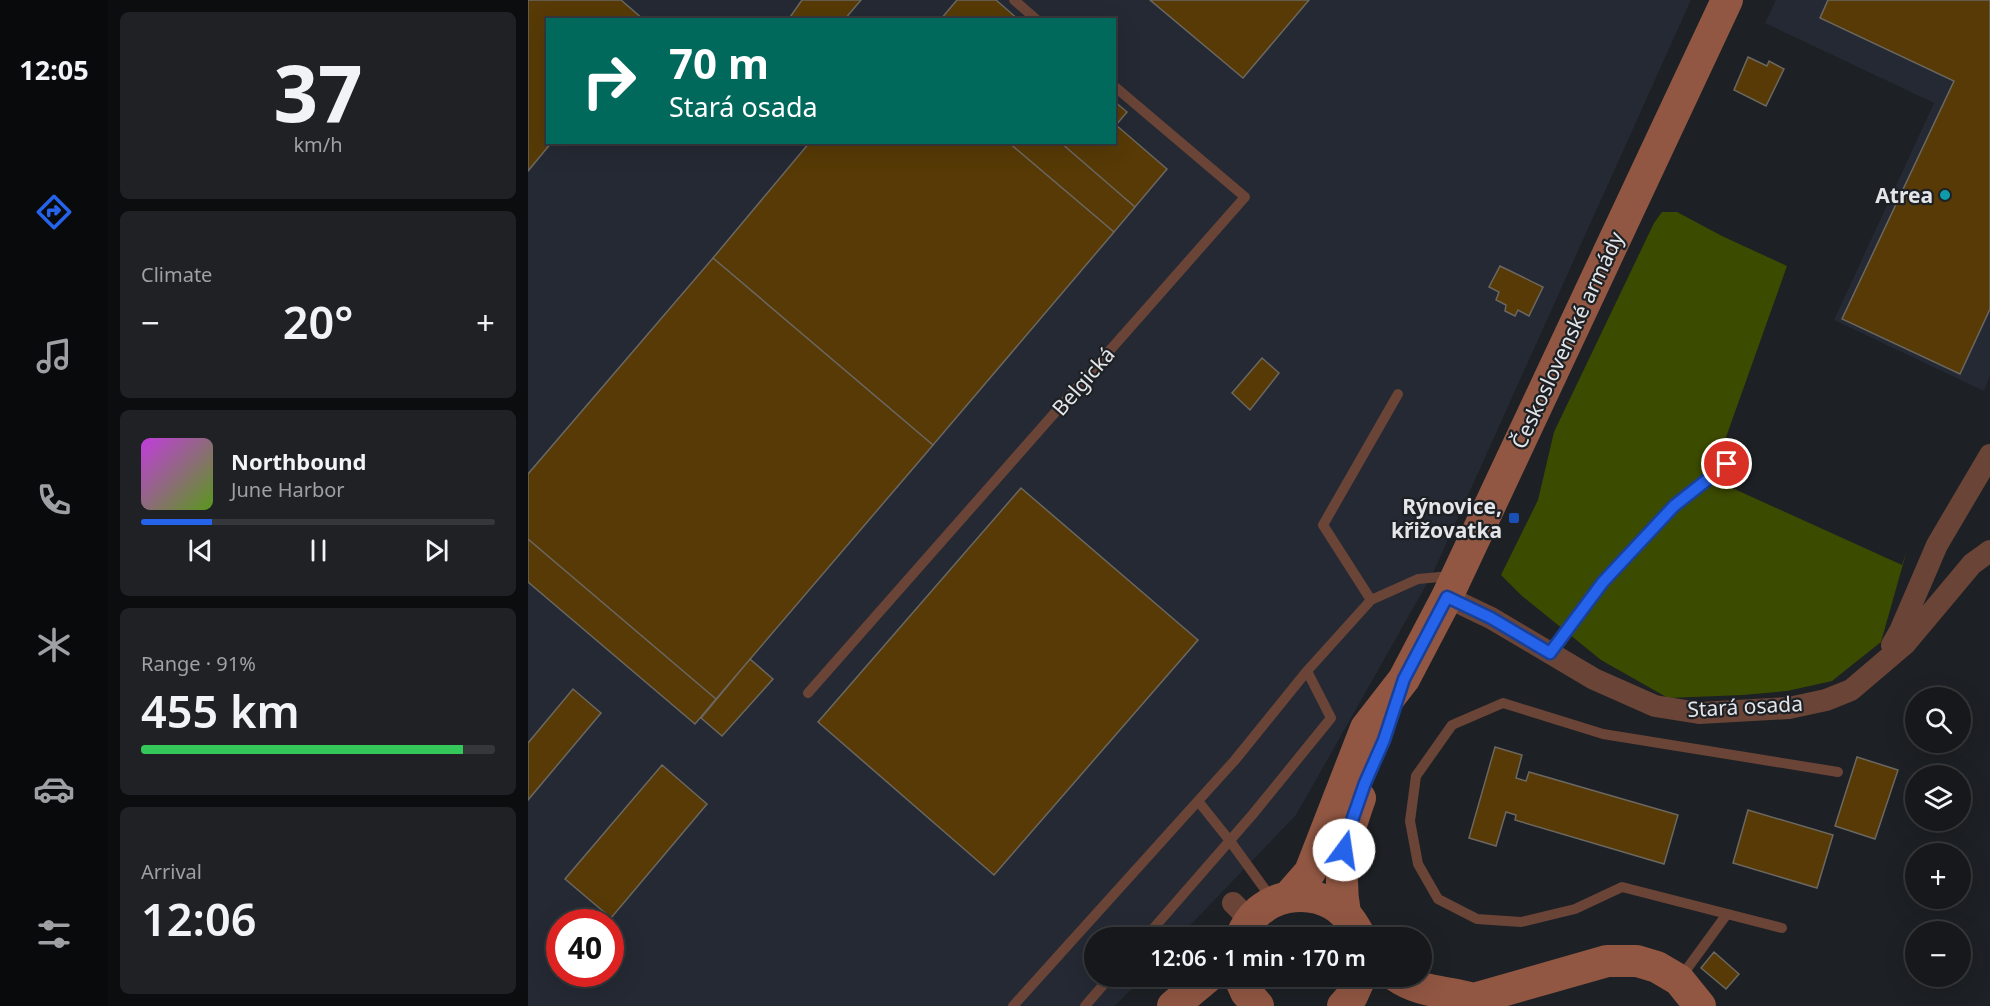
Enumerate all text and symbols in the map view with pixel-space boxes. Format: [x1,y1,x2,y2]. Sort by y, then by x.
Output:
text: 70 m [669,34,769,91]
text: 37 [273,39,363,145]
icon: right [570,42,648,120]
text: 12:05 [19,51,89,88]
text: Stará osada [669,88,818,125]
text: km/h [293,131,343,158]
place label: Atrea [1875,181,1933,209]
marker: Atrea [1938,188,1952,202]
icon: directions [33,191,75,233]
street label: Československé armády [1504,227,1630,453]
text: Climate [141,261,212,288]
text: 20° [283,291,353,352]
text: − [141,300,160,345]
text: + [476,300,495,345]
icon: music [33,335,75,377]
street label: Belgická [1045,341,1121,421]
pin [1701,438,1752,489]
text: Northbound [231,446,366,476]
icon: arrive [1710,447,1743,480]
text: June Harbor [231,476,345,503]
icon: phone [33,479,75,521]
place label: Rýnovice, křižovatka [1391,492,1502,544]
marker: Rýnovice, křižovatka [1507,511,1521,525]
icon: previous [184,534,217,567]
icon: pause [302,534,335,567]
icon: next [420,534,453,567]
icon: climate [33,624,75,666]
text: Range · 91% [141,650,256,677]
text: 455 km [141,680,300,741]
map controls [1905,687,1971,987]
button: search [1905,687,1971,753]
street label: Stará osada [1687,689,1803,723]
button: layers [1905,765,1971,831]
icon: car [33,768,75,810]
position arrow [1312,818,1376,882]
button: + [1905,843,1971,909]
text: Arrival [141,858,202,885]
text: 12:06 [141,888,256,949]
speed limit sign: 40 [546,909,624,987]
icon: filters [33,913,75,955]
button: − [1905,921,1971,987]
text: 12:06 · 1 min · 170 m [1150,942,1366,972]

